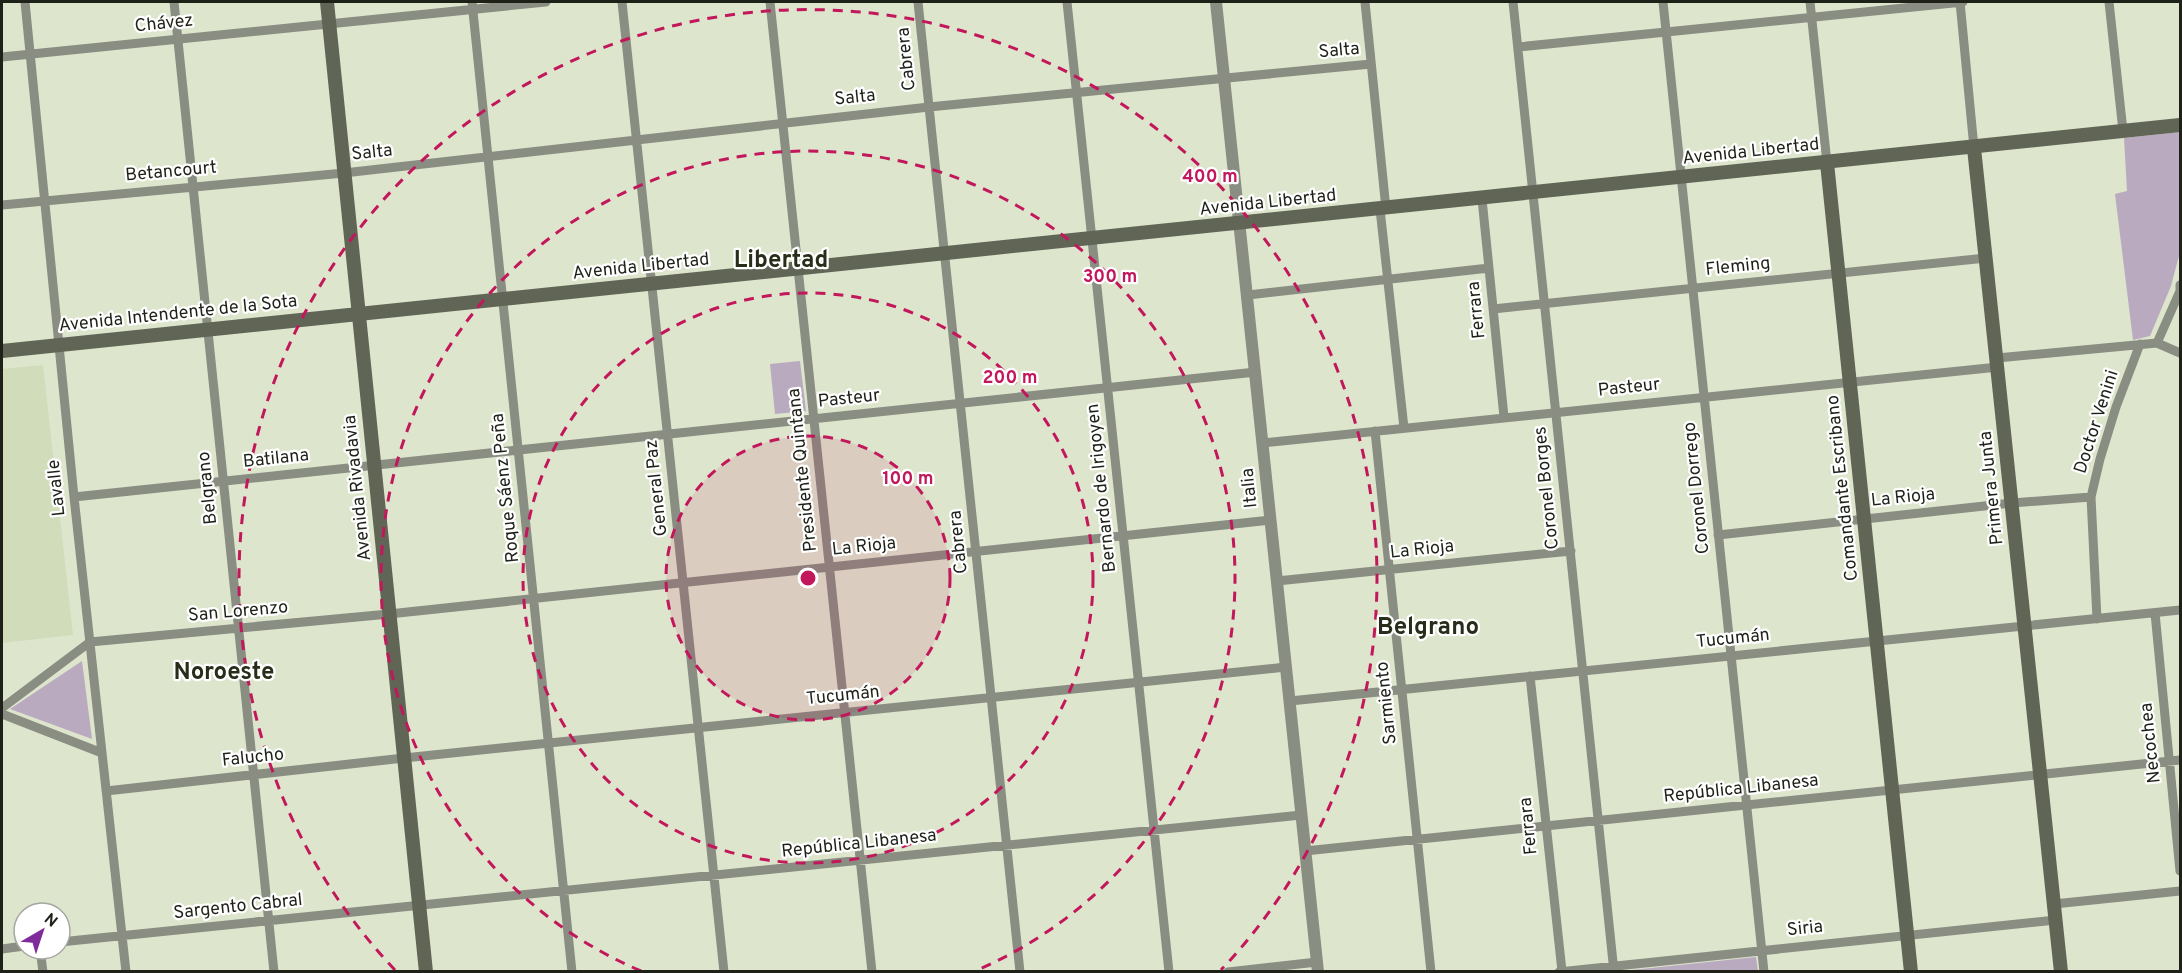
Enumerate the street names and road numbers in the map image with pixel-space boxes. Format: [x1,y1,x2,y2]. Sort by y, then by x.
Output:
street label: Chávez [134,9,194,39]
street label: Cabrera [892,26,922,92]
street label: Salta [1318,38,1360,64]
street label: Salta [833,84,877,112]
street label: Avenida Libertad [1681,133,1821,171]
street label: Salta [350,139,394,167]
street label: Betancourt [124,157,218,187]
street label: Avenida Libertad [1198,184,1338,222]
street label: Avenida Libertad [571,248,711,286]
street label: Fleming [1704,252,1772,282]
street label: Ferrara [1463,280,1491,340]
street label: Avenida Intendente de la Sota [58,290,298,338]
street label: Doctor Venini [2069,367,2125,477]
street label: Pasteur [1597,373,1661,403]
street label: Pasteur [817,384,881,414]
street label: Presidente Quintana [783,387,823,553]
street label: Comandante Escribano [1822,394,1864,582]
street label: Bernardo de Irigoyen [1082,402,1122,574]
street label: Roque Sáenz Peña [487,412,525,564]
street label: Avenida Rivadavia [339,414,377,562]
street label: Coronel Dorrego [1679,421,1715,555]
street label: Coronel Borges [1529,425,1565,551]
street label: Primera Junta [1975,430,2009,546]
street label: General Paz [640,439,674,537]
street label: Batilana [242,444,310,474]
street label: Belgrano [193,450,223,526]
street label: Lavalle [43,458,71,518]
street label: Italia [1236,467,1264,509]
street label: La Rioja [1870,483,1936,513]
street label: Cabrera [944,509,974,575]
street label: La Rioja [831,532,897,562]
street label: La Rioja [1389,535,1455,565]
street label: San Lorenzo [187,596,289,628]
street label: Tucumán [1695,624,1771,654]
street label: Sarmiento [1371,660,1403,746]
street label: Tucumán [805,681,881,711]
street label: Necochea [2135,702,2167,784]
street label: Falucho [221,743,285,773]
street label: República Libanesa [1662,769,1820,809]
street label: Ferrara [1515,796,1543,856]
street label: República Libanesa [780,824,938,864]
street label: Sargento Cabral [172,889,304,925]
street label: Siria [1786,916,1824,942]

